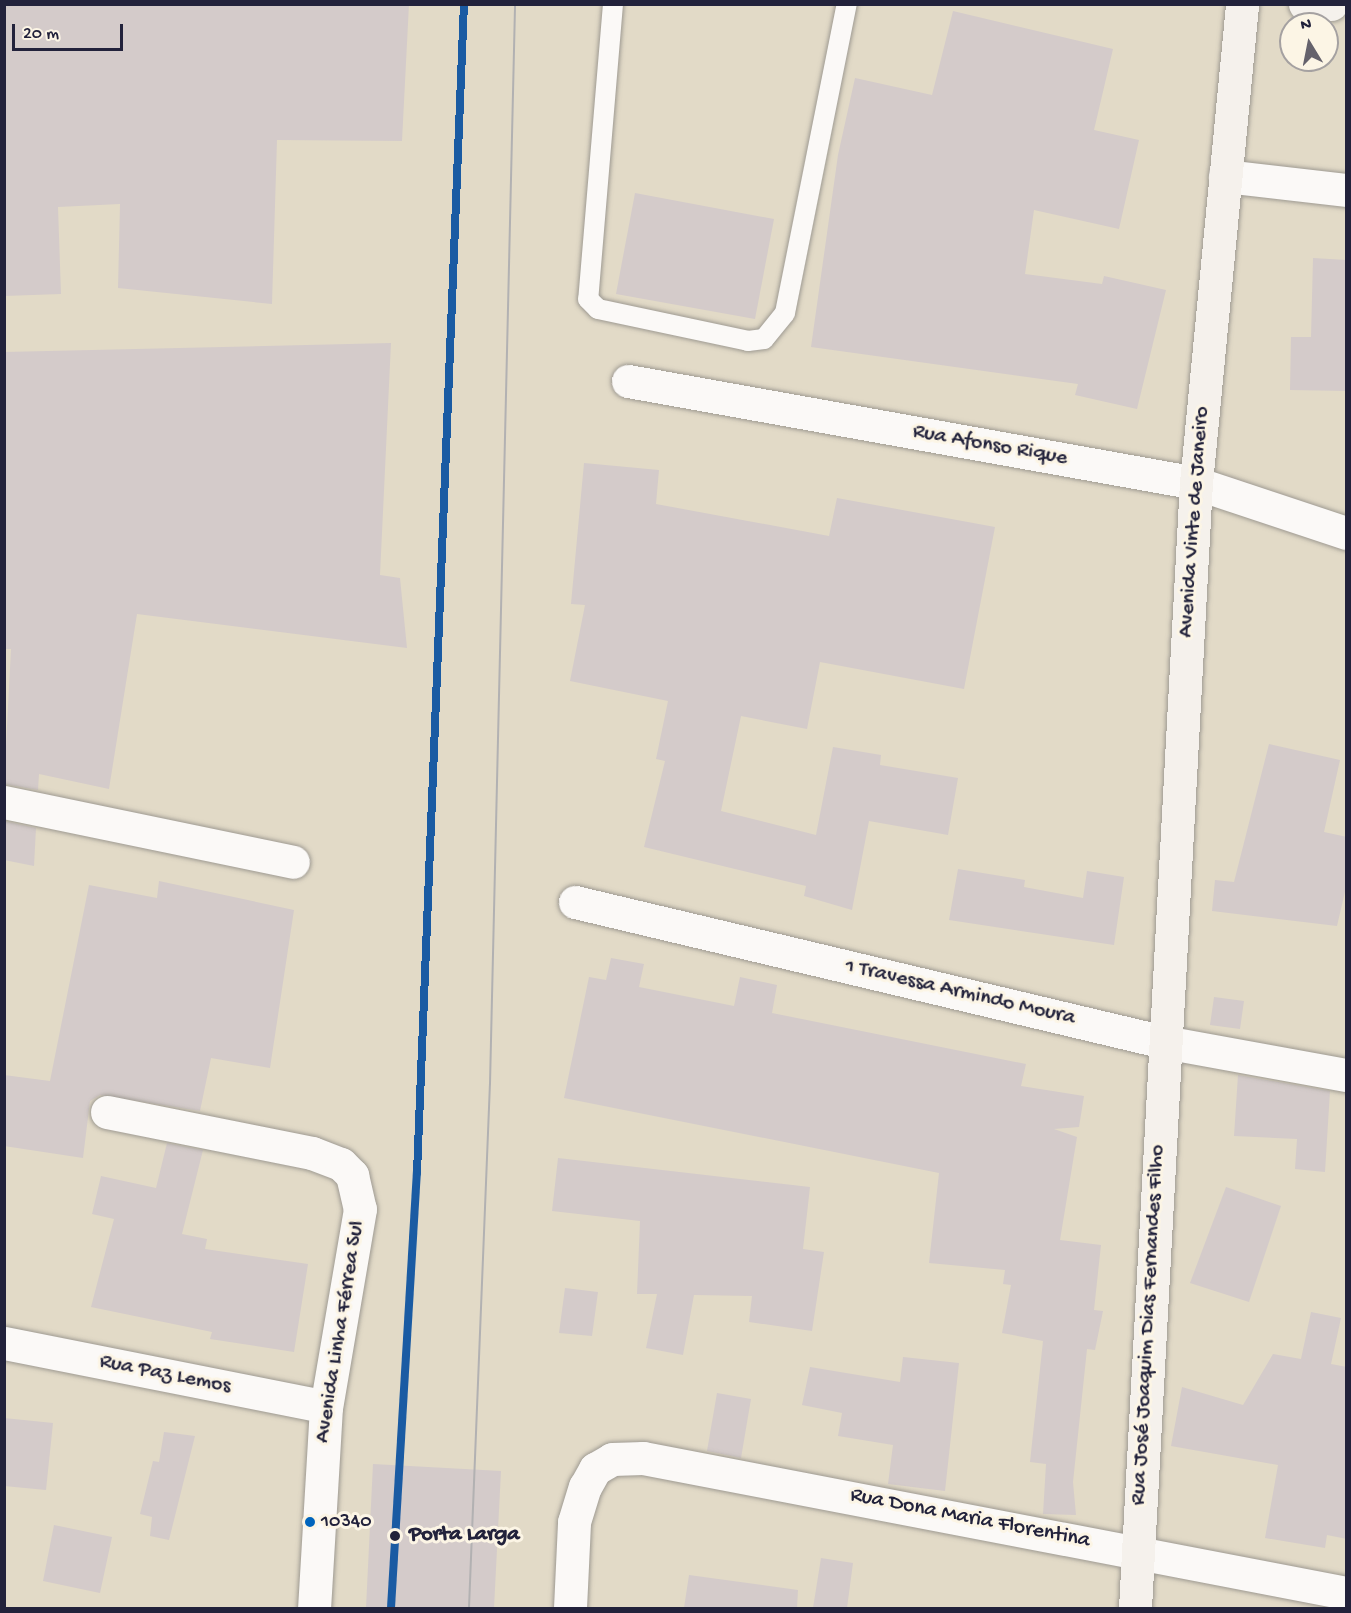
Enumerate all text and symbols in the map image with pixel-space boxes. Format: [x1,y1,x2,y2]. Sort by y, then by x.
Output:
scale bar [15,12,126,50]
north arrow [1279,12,1339,72]
text: N [1299,15,1313,36]
text: 20 m [23,24,59,45]
street label: Avenida Vinte de Janeiro [1174,406,1216,638]
street label: Rua Afonso Rique [911,419,1069,473]
street label: 1 Travessa Armindo Moura [842,954,1078,1032]
street label: Rua José Joaquim Dias Fernandes Filho [1126,1144,1172,1506]
street label: Avenida Linha Férrea Sul [310,1219,372,1445]
street label: Rua Paz Lemos [97,1349,233,1401]
street label: Rua Dona Maria Florentina [848,1483,1092,1555]
place label: 10340 [321,1510,372,1534]
marker: 10340 [304,1516,316,1528]
place label: Porta Larga [409,1523,520,1549]
marker: Porta Larga [386,1527,404,1545]

